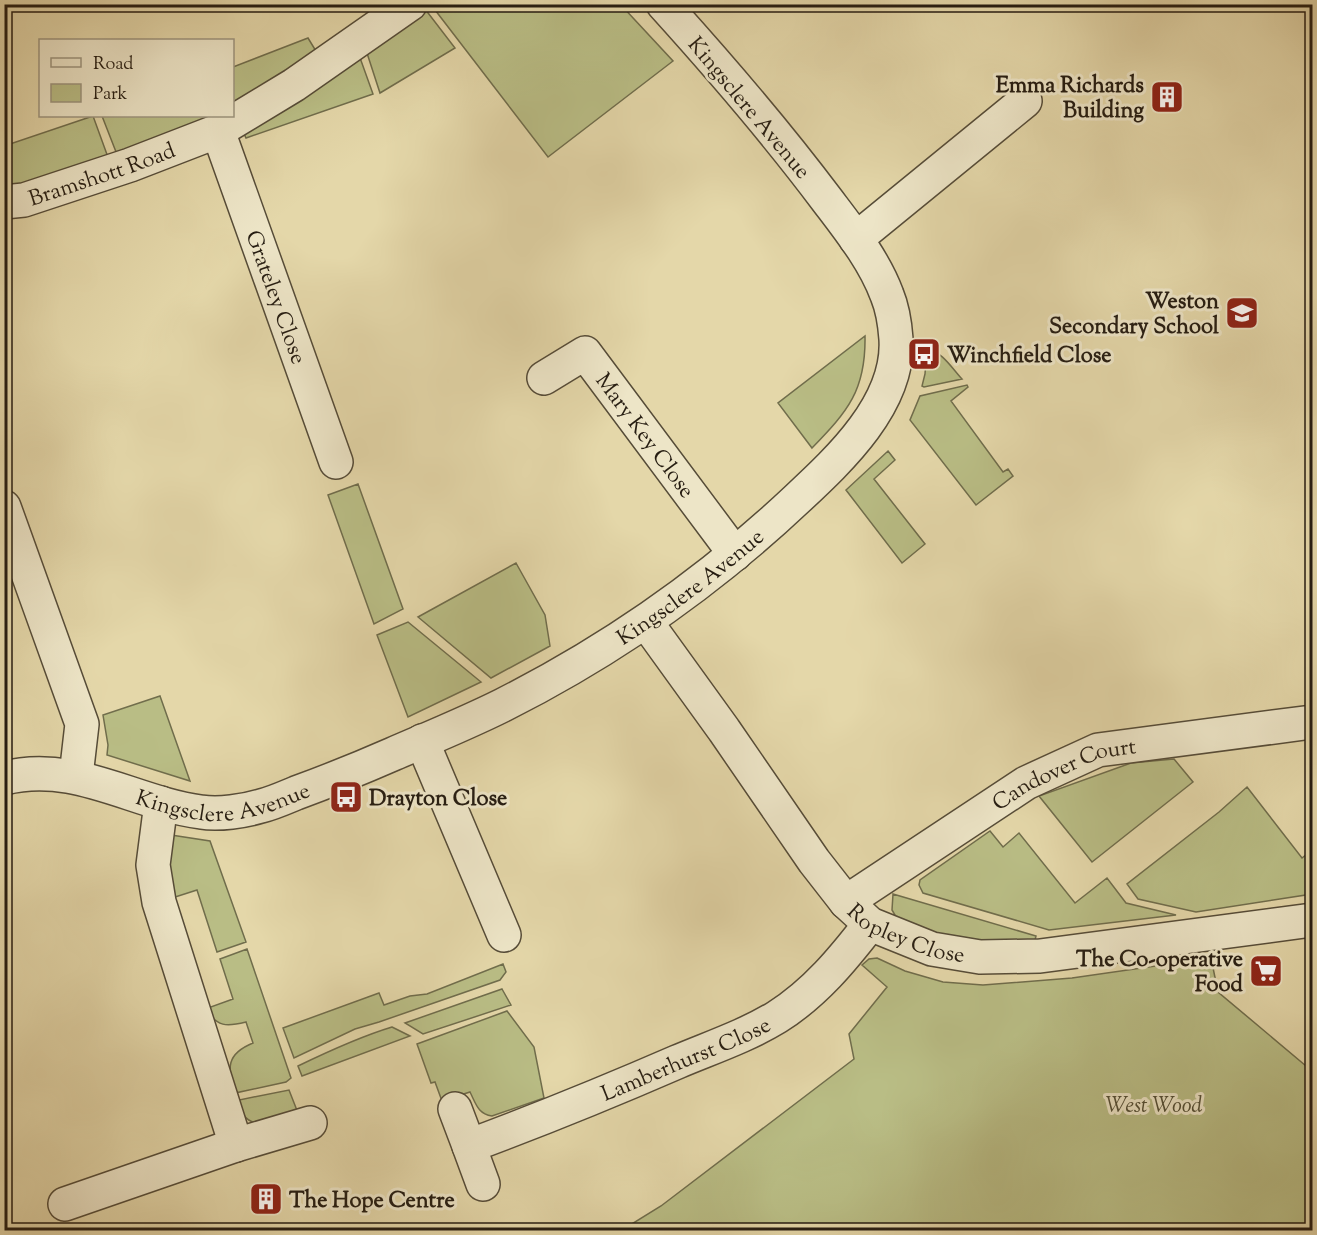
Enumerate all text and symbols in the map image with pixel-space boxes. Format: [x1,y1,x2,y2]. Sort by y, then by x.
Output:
street label: Kingsclere Avenue [679,31,817,187]
legend [39,39,234,117]
text: Road [93,52,133,78]
place label: Emma Richards Building [996,71,1144,128]
building icon: Emma Richards Building [1149,79,1185,115]
text: Park [93,82,128,108]
street label: Bramshott Road [25,136,180,216]
street label: Grateley Close [236,226,313,369]
place label: Weston Secondary School [1049,287,1220,344]
school or university icon: Weston Secondary School [1224,295,1260,331]
bus stop icon: Winchfield Close [906,336,942,372]
place label: Winchfield Close [947,341,1112,373]
street label: Mary Key Close [586,367,701,506]
street label: Kingsclere Avenue [611,523,772,655]
street label: Candover Court [987,732,1139,820]
street label: Kingsclere Avenue [131,776,315,832]
bus stop icon: Drayton Close [328,779,364,815]
place label: Drayton Close [369,784,507,816]
street label: Ropley Close [838,897,967,973]
place label: The Co-operative Food [1076,945,1244,1002]
supermarket icon: The Co-operative Food [1248,953,1284,989]
street label: Lamberhurst Close [597,1011,777,1111]
park label: West Wood [1106,1091,1203,1123]
building icon: The Hope Centre [248,1181,284,1217]
place label: The Hope Centre [289,1186,455,1218]

